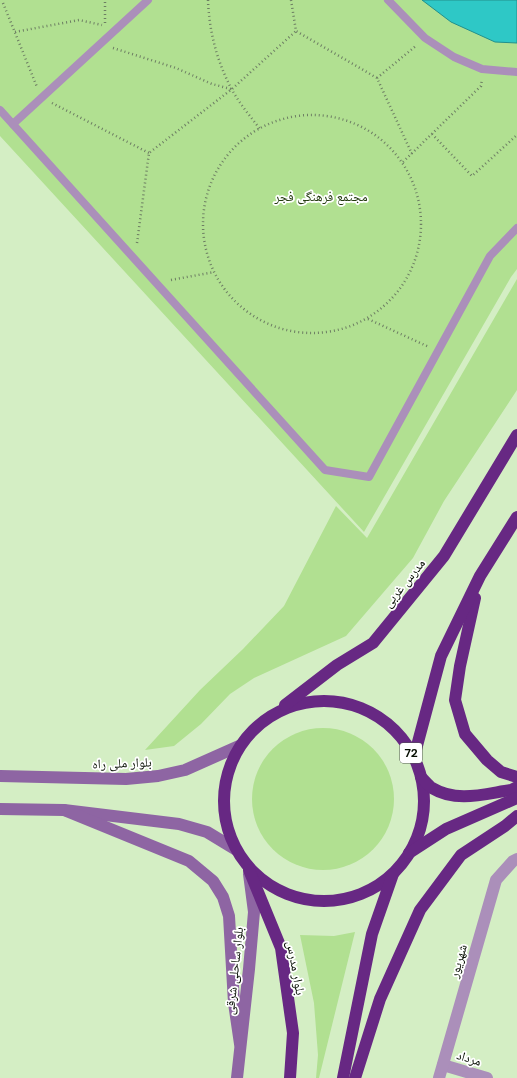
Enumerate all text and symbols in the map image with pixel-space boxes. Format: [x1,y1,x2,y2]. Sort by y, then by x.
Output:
park label: مجتمع فرهنگی فجر [273,188,368,206]
street label: مدرس غربی [379,555,429,611]
road number: 72 [400,743,422,763]
street label: بلوار ملی راه [92,753,152,773]
street label: بلوار ساحلی شرقی [221,926,247,1016]
street label: بلوار مدرس [283,940,309,996]
street label: شهریور [445,942,471,981]
street label: مرداد [455,1046,484,1070]

